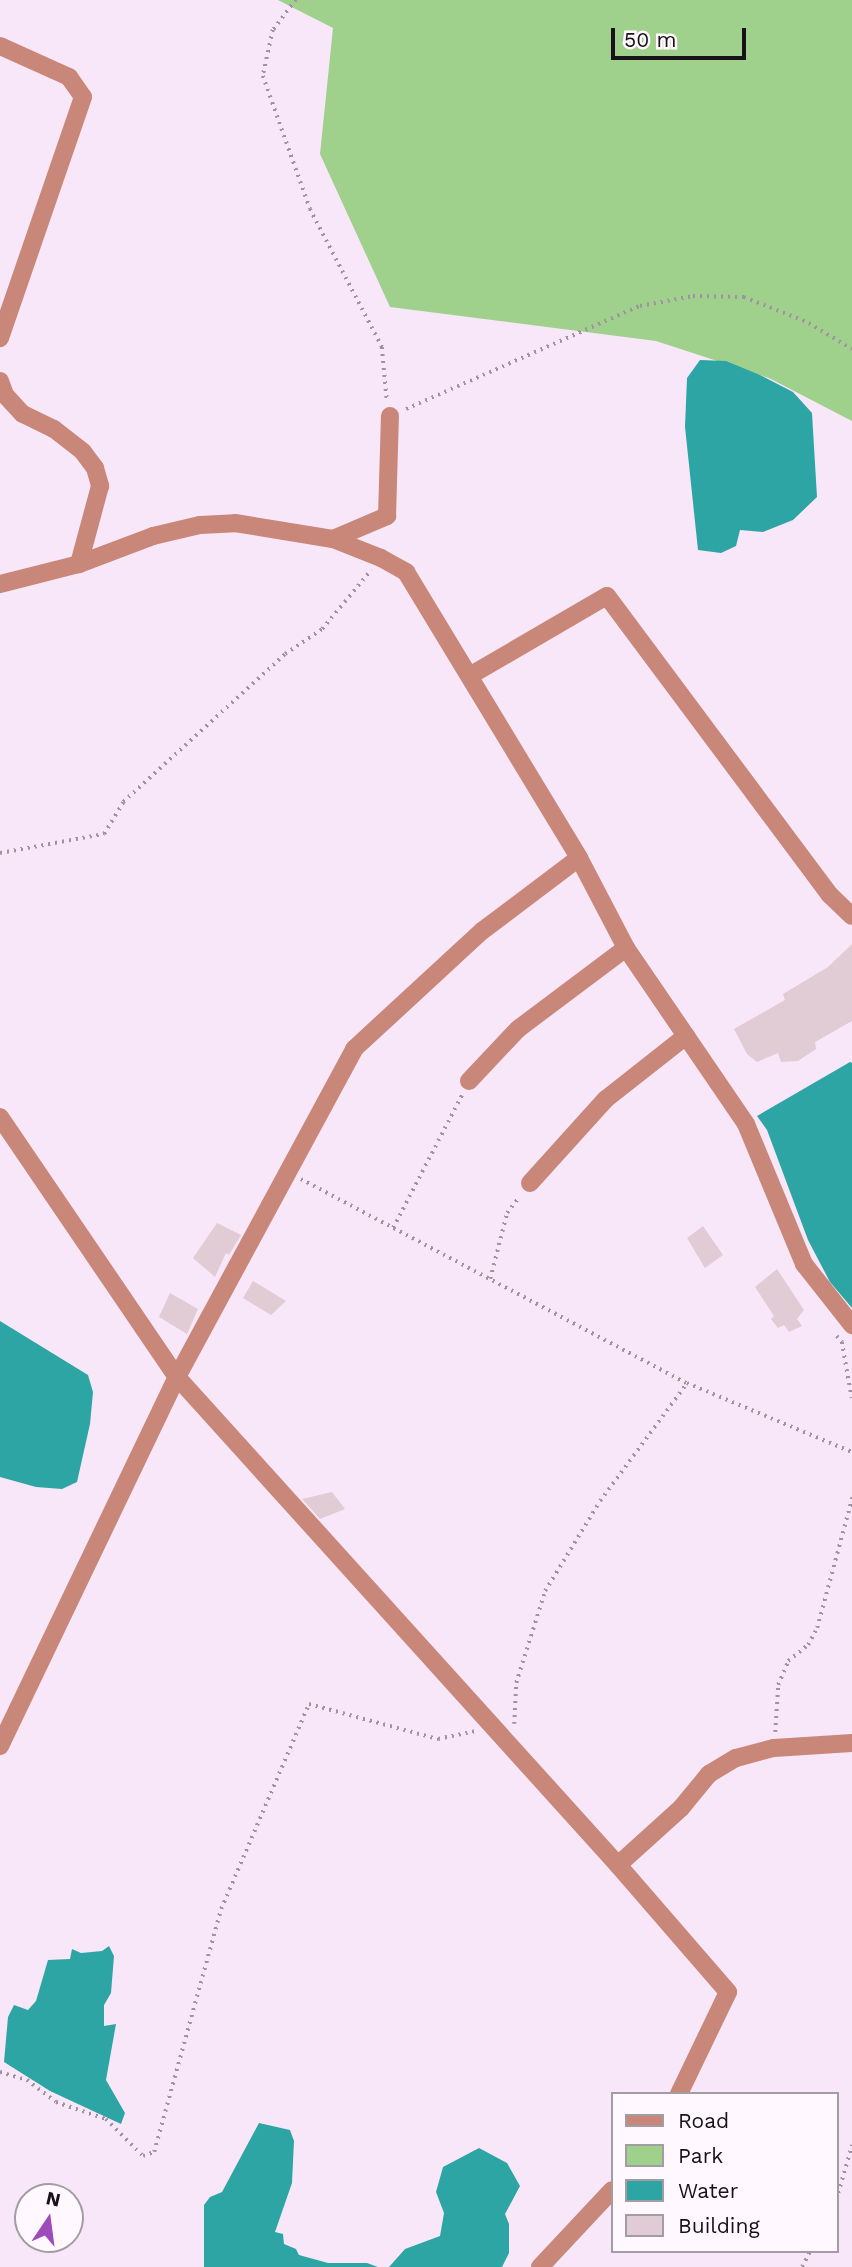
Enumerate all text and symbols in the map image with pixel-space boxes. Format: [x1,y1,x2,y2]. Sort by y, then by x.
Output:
scale bar [614,14,749,58]
text: 50 m [624,27,676,52]
legend [610,2092,838,2253]
text: Road [678,2108,729,2133]
text: Park [678,2143,723,2168]
text: Water [678,2178,738,2203]
north arrow [14,2183,84,2253]
text: N [44,2186,63,2212]
text: Building [678,2213,760,2238]

